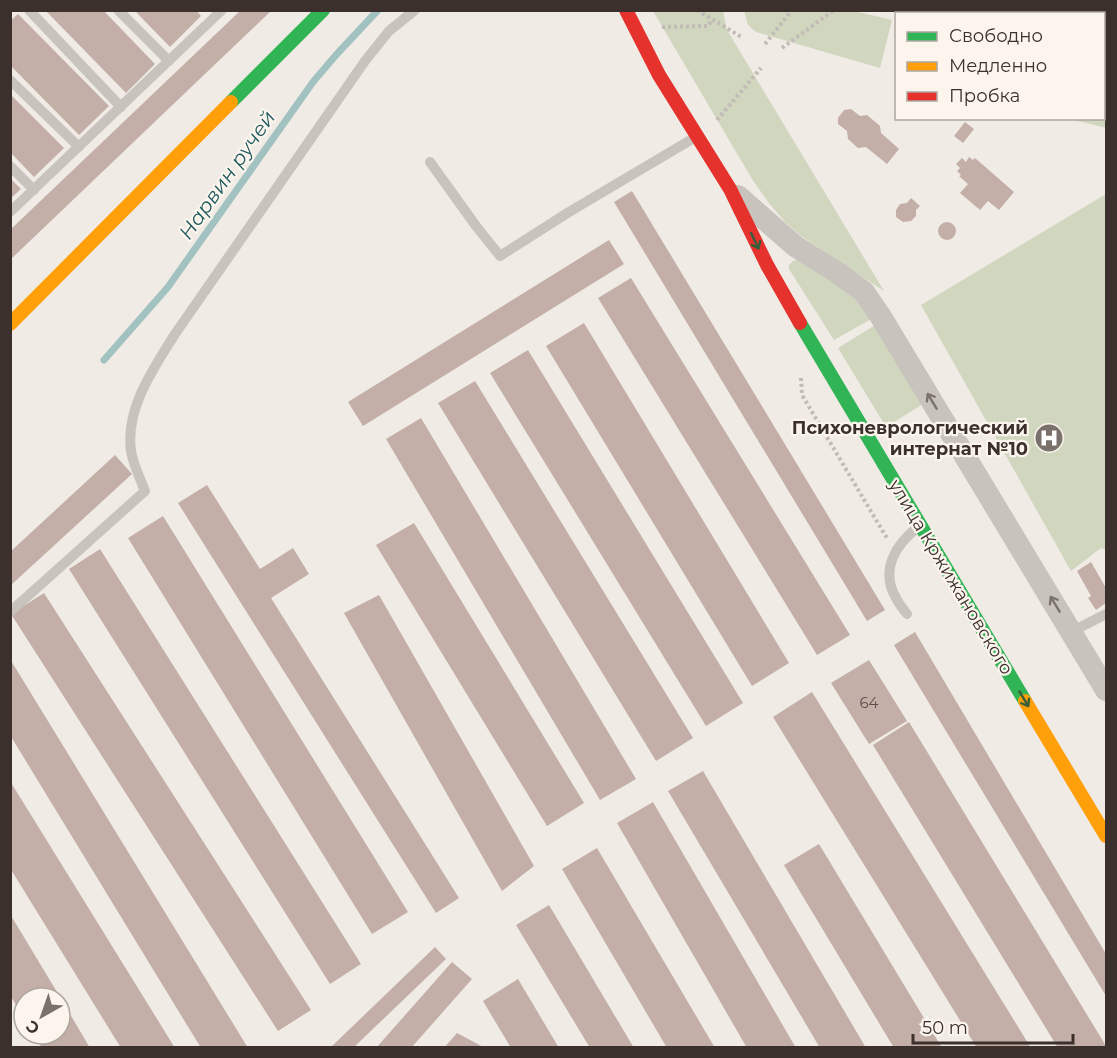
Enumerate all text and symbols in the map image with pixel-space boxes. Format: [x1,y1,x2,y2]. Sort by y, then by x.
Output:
legend [895,12,1105,120]
text: Свободно [949,25,1043,47]
text: Медленно [949,55,1047,77]
text: Пробка [949,85,1020,107]
water label: Нарвин ручей [174,106,280,244]
one-way arrow [750,232,762,250]
one-way arrow [926,393,938,410]
place label: Психоневрологический интернат №10 [792,417,1028,460]
hospital icon: Психоневрологический интернат №10 [1033,422,1065,454]
street label: улица Кржижановского [883,475,1018,679]
one-way arrow [1048,596,1060,613]
one-way arrow [1018,690,1030,707]
house number: 64 [859,693,879,712]
north arrow [12,986,72,1046]
scale bar [913,1007,1074,1045]
text: С [22,1016,43,1038]
text: 50 m [922,1017,968,1039]

